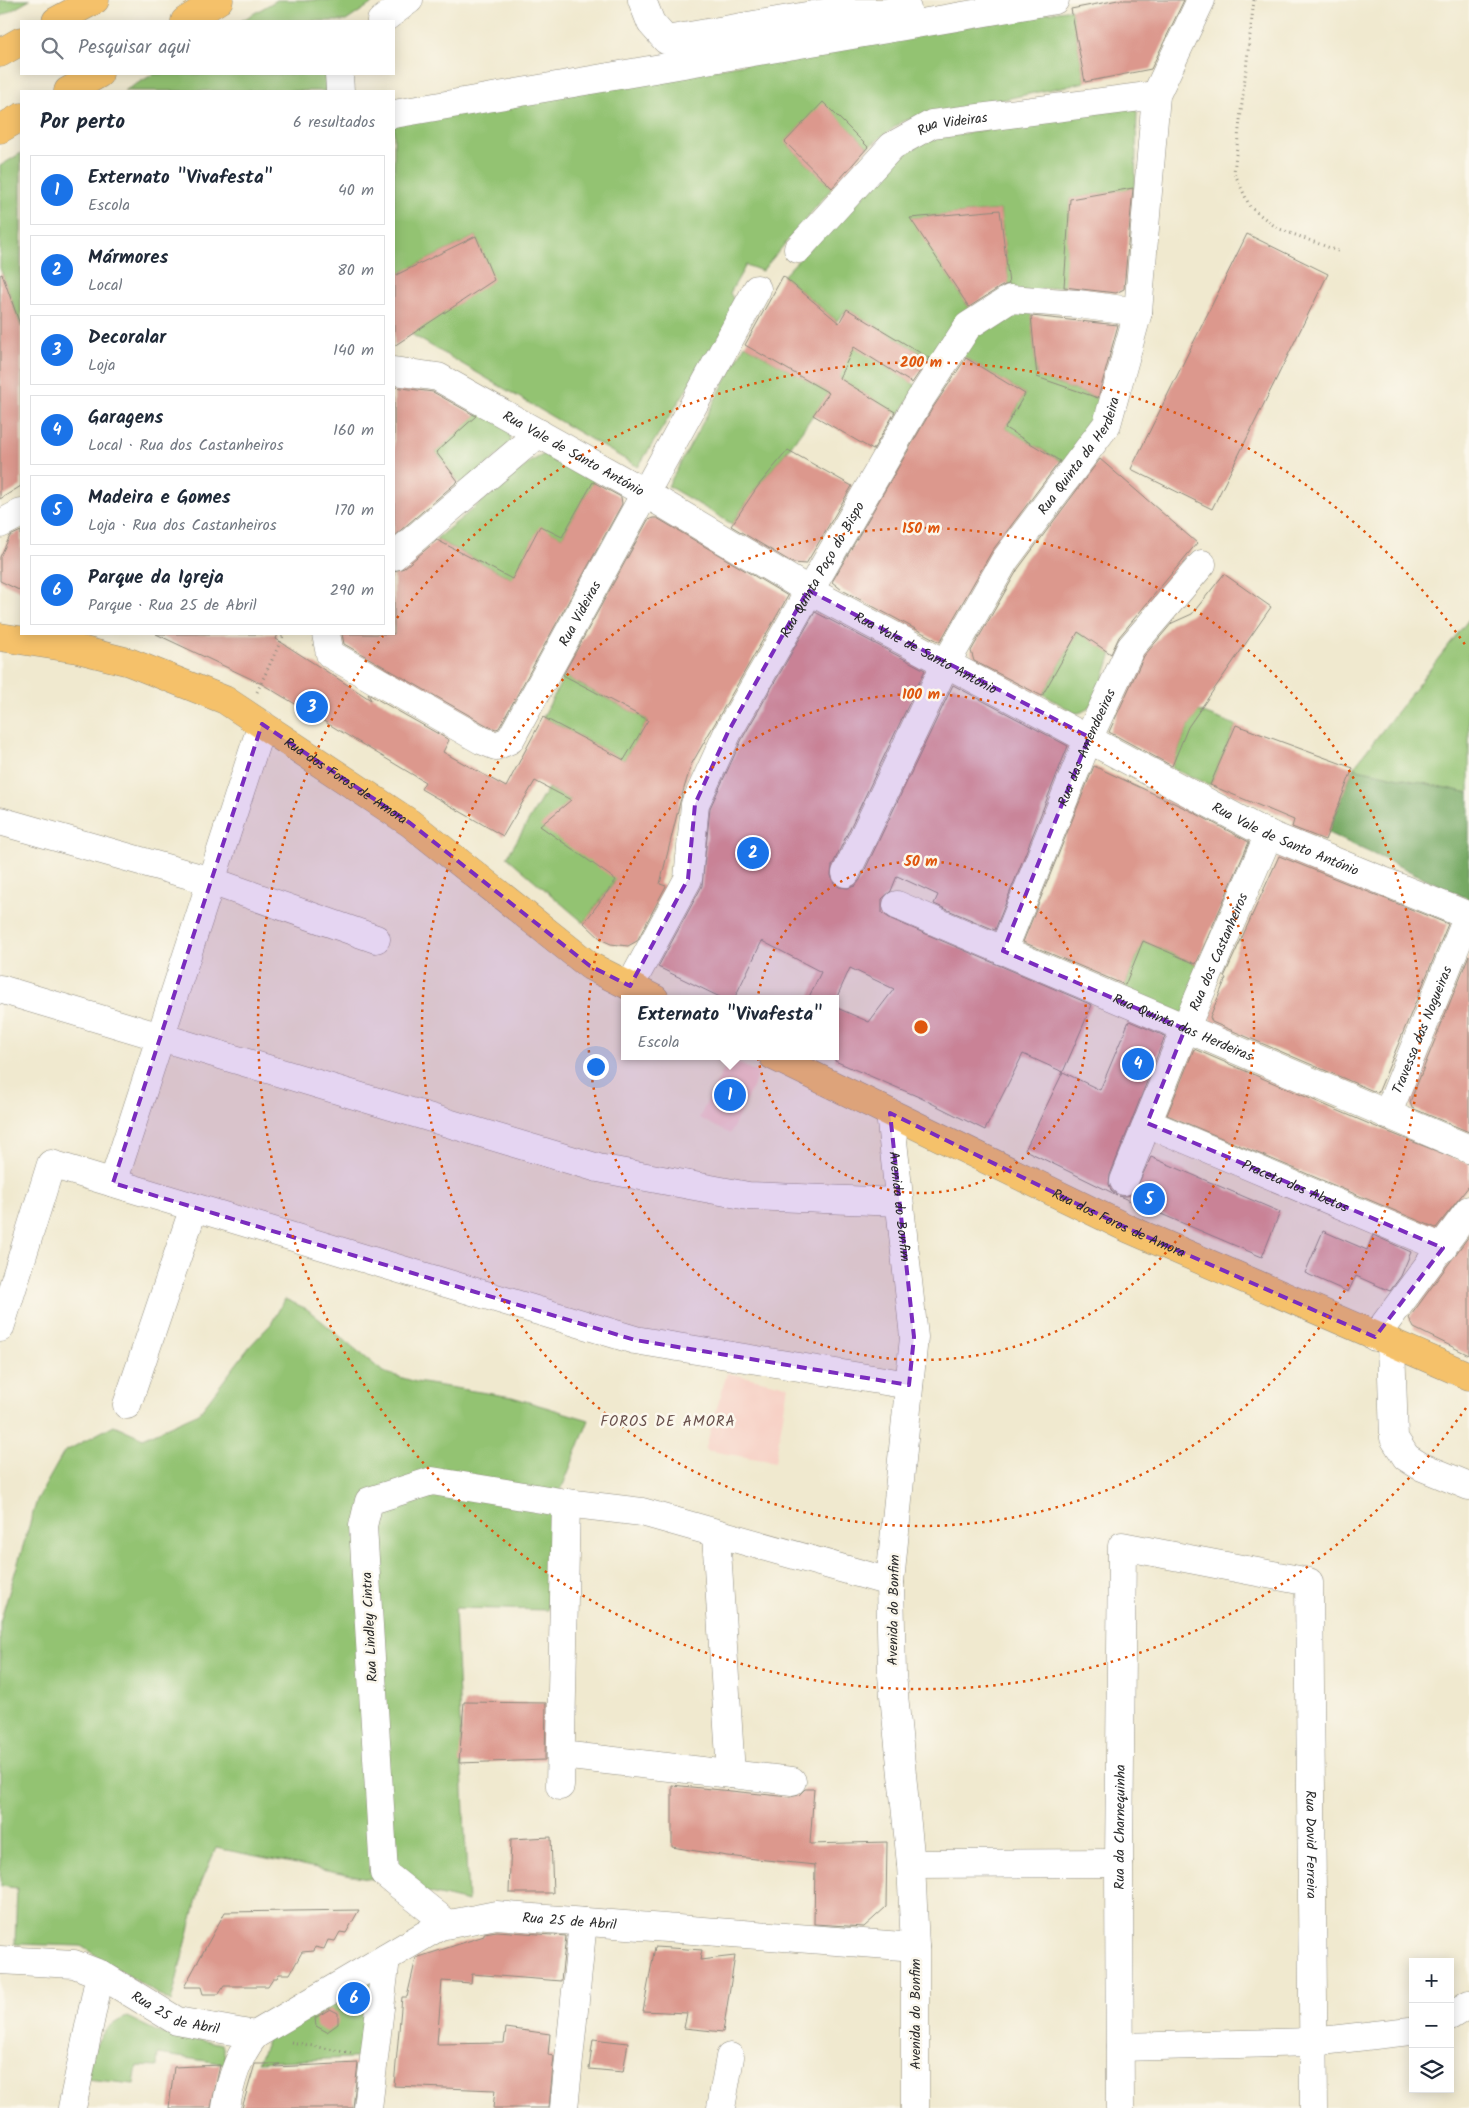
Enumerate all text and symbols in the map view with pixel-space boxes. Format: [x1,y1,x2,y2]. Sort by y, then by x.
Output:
search box [20,20,395,75]
text: Pesquisar aqui [78,33,190,63]
icon: search [38,34,66,62]
text: Por perto [40,106,125,139]
street label: Rua Videiras [913,107,989,142]
text: 6 resultados [293,110,375,135]
text: Externato "Vivafesta" [88,163,273,193]
text: 1 [55,178,59,203]
text: 40 m [338,178,374,203]
text: Escola [88,193,130,218]
text: Mármores [88,243,168,273]
text: 2 [52,258,62,283]
text: 80 m [337,258,374,283]
text: Local [88,273,123,298]
text: Decoralar [88,323,166,353]
text: 3 [53,338,61,363]
text: 140 m [333,338,374,363]
text: 200 m [900,351,942,375]
text: Loja [88,353,116,378]
street label: Rua Quinta da Herdeira [1033,394,1126,520]
text: Garagens [88,403,163,433]
street label: Rua Vale de Santo António [498,405,648,502]
text: 4 [53,418,61,443]
text: 160 m [333,418,374,443]
text: Local · Rua dos Castanheiros [88,433,284,458]
text: Madeira e Gomes [88,483,231,513]
text: 5 [53,498,61,523]
text: 170 m [334,498,374,523]
street label: Rua Quinta Poço do Bispo [775,498,871,642]
text: Loja · Rua dos Castanheiros [88,513,277,538]
text: 150 m [902,517,940,541]
text: Parque da Igreja [88,563,224,593]
street label: Rua Videiras [553,577,607,651]
text: 6 [53,578,61,603]
text: 290 m [330,578,374,603]
text: Parque · Rua 25 de Abril [88,593,257,618]
street label: Rua Vale de Santo António [850,607,1001,701]
text: 100 m [902,683,940,707]
street label: Rua das Amendoeiras [1052,685,1122,810]
pin: 3 [296,688,328,726]
street label: Rua dos Foros de Amora [279,732,412,830]
street label: Rua Vale de Santo António [1208,797,1362,882]
pin: 2 [737,834,769,872]
text: 50 m [903,850,938,874]
street label: Rua dos Castanheiros [1184,890,1254,1015]
street label: Travessa das Nogueiras [1387,963,1459,1097]
street label: Rua Quinta das Herdeiras [1109,988,1256,1068]
popup [621,995,839,1060]
text: Externato "Vivafesta" [638,1000,822,1030]
centre of rings [912,1018,930,1036]
text: Escola [638,1030,680,1055]
pin: 4 [1122,1045,1154,1083]
your location [583,1054,609,1080]
pin: 1 [714,1076,746,1114]
street label: Avenida do Bonfim [882,1150,916,1263]
street label: Praceta dos Abetos [1238,1154,1352,1219]
pin: 5 [1133,1180,1165,1218]
street label: Rua dos Foros de Amora [1048,1183,1188,1264]
district label: FOROS DE AMORA [600,1410,736,1434]
street label: Avenida do Bonfim [882,1554,906,1666]
street label: Rua Lindley Cintra [356,1571,384,1683]
street label: Rua da Charnequinha [1109,1764,1132,1890]
street label: Rua David Ferreira [1299,1790,1322,1899]
street label: Rua 25 de Abril [521,1907,618,1936]
map controls [1409,1958,1454,2093]
button: + [1409,1958,1454,2003]
street label: Avenida do Bonfim [905,1959,927,2069]
pin: 6 [338,1979,370,2017]
street label: Rua 25 de Abril [127,1986,222,2041]
button: − [1409,2003,1454,2048]
button: layers [1409,2048,1454,2093]

